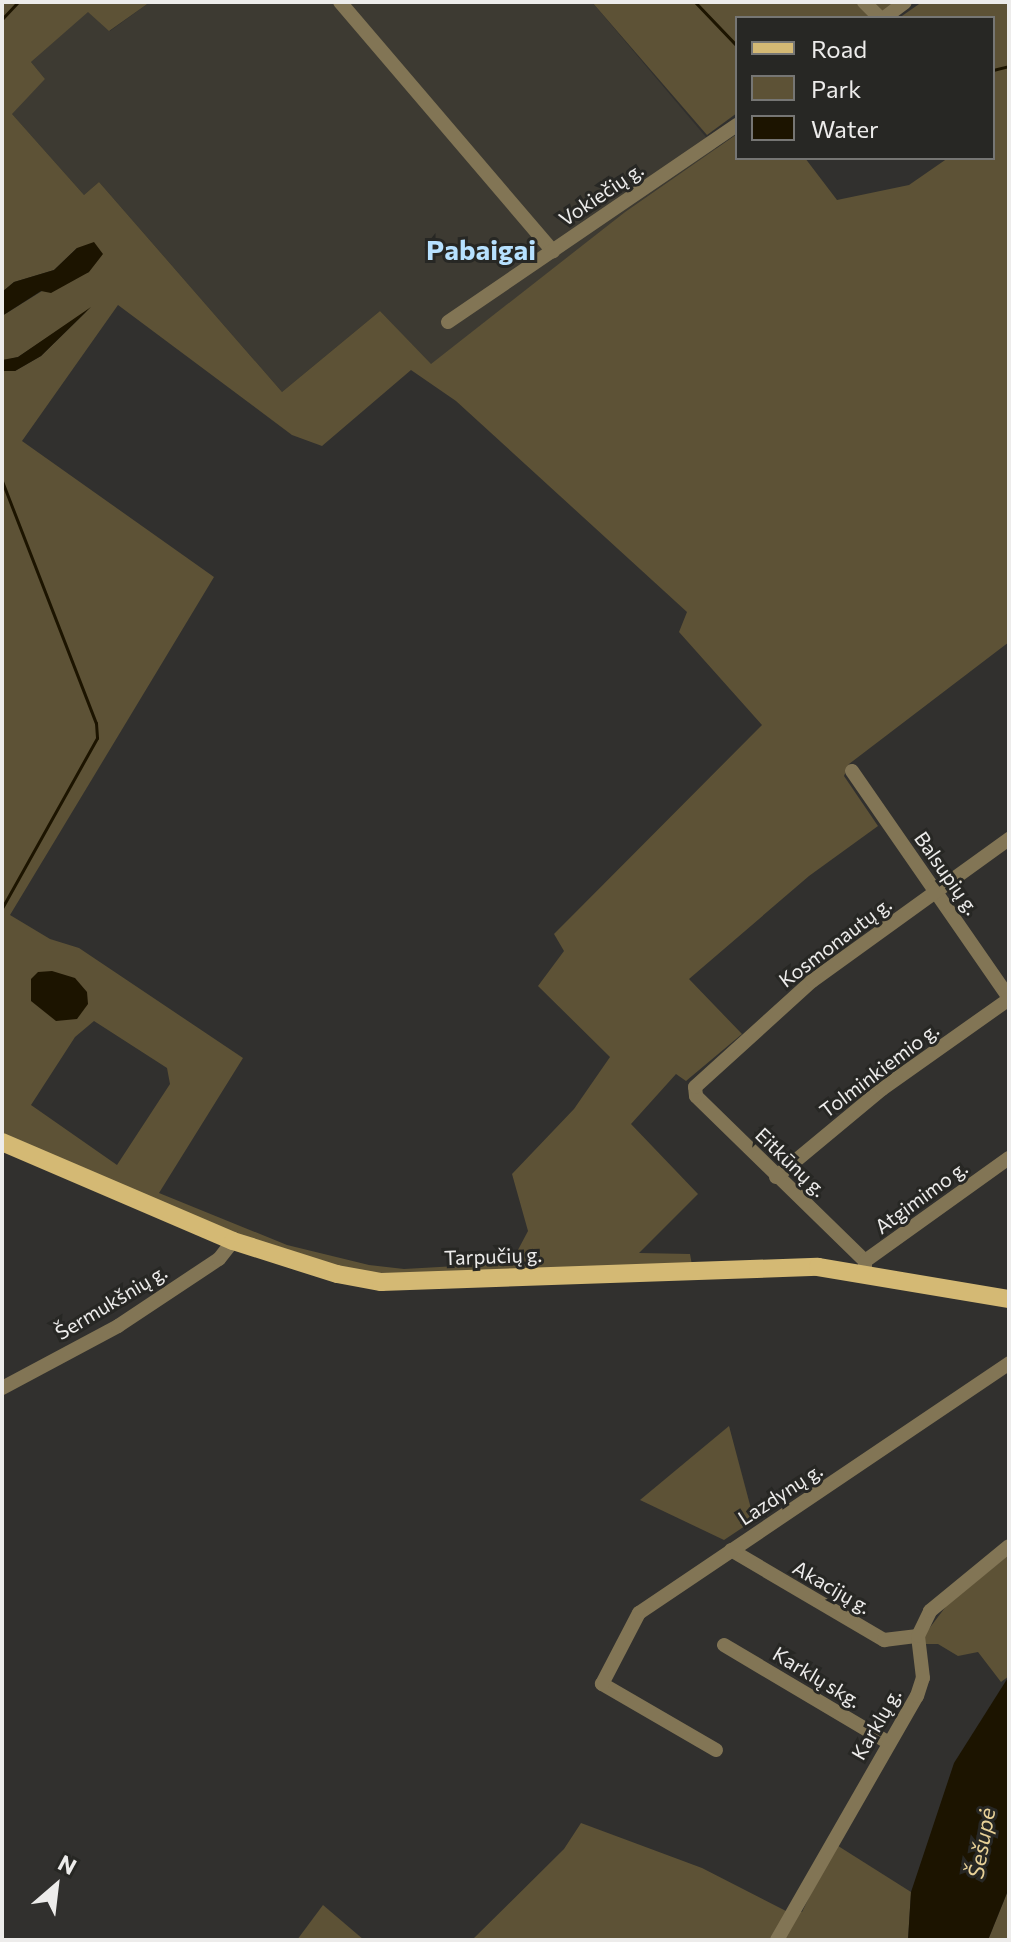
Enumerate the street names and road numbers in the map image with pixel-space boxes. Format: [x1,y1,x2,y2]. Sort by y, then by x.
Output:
street label: Vokiečių g. [554,157,648,231]
street label: Balsupių g. [910,827,984,919]
street label: Kosmonautų g. [774,892,896,992]
street label: Tolminkiemio g. [815,1017,943,1123]
street label: Eitkūnų g. [751,1122,831,1202]
street label: Atgimimo g. [870,1155,972,1239]
street label: Tarpučių g. [444,1242,542,1270]
street label: Šermukšnių g. [51,1259,171,1345]
street label: Lazdynų g. [733,1458,827,1530]
street label: Akacijų g. [789,1555,875,1619]
street label: Karklų skg. [769,1641,865,1713]
street label: Karklų g. [846,1684,906,1764]

